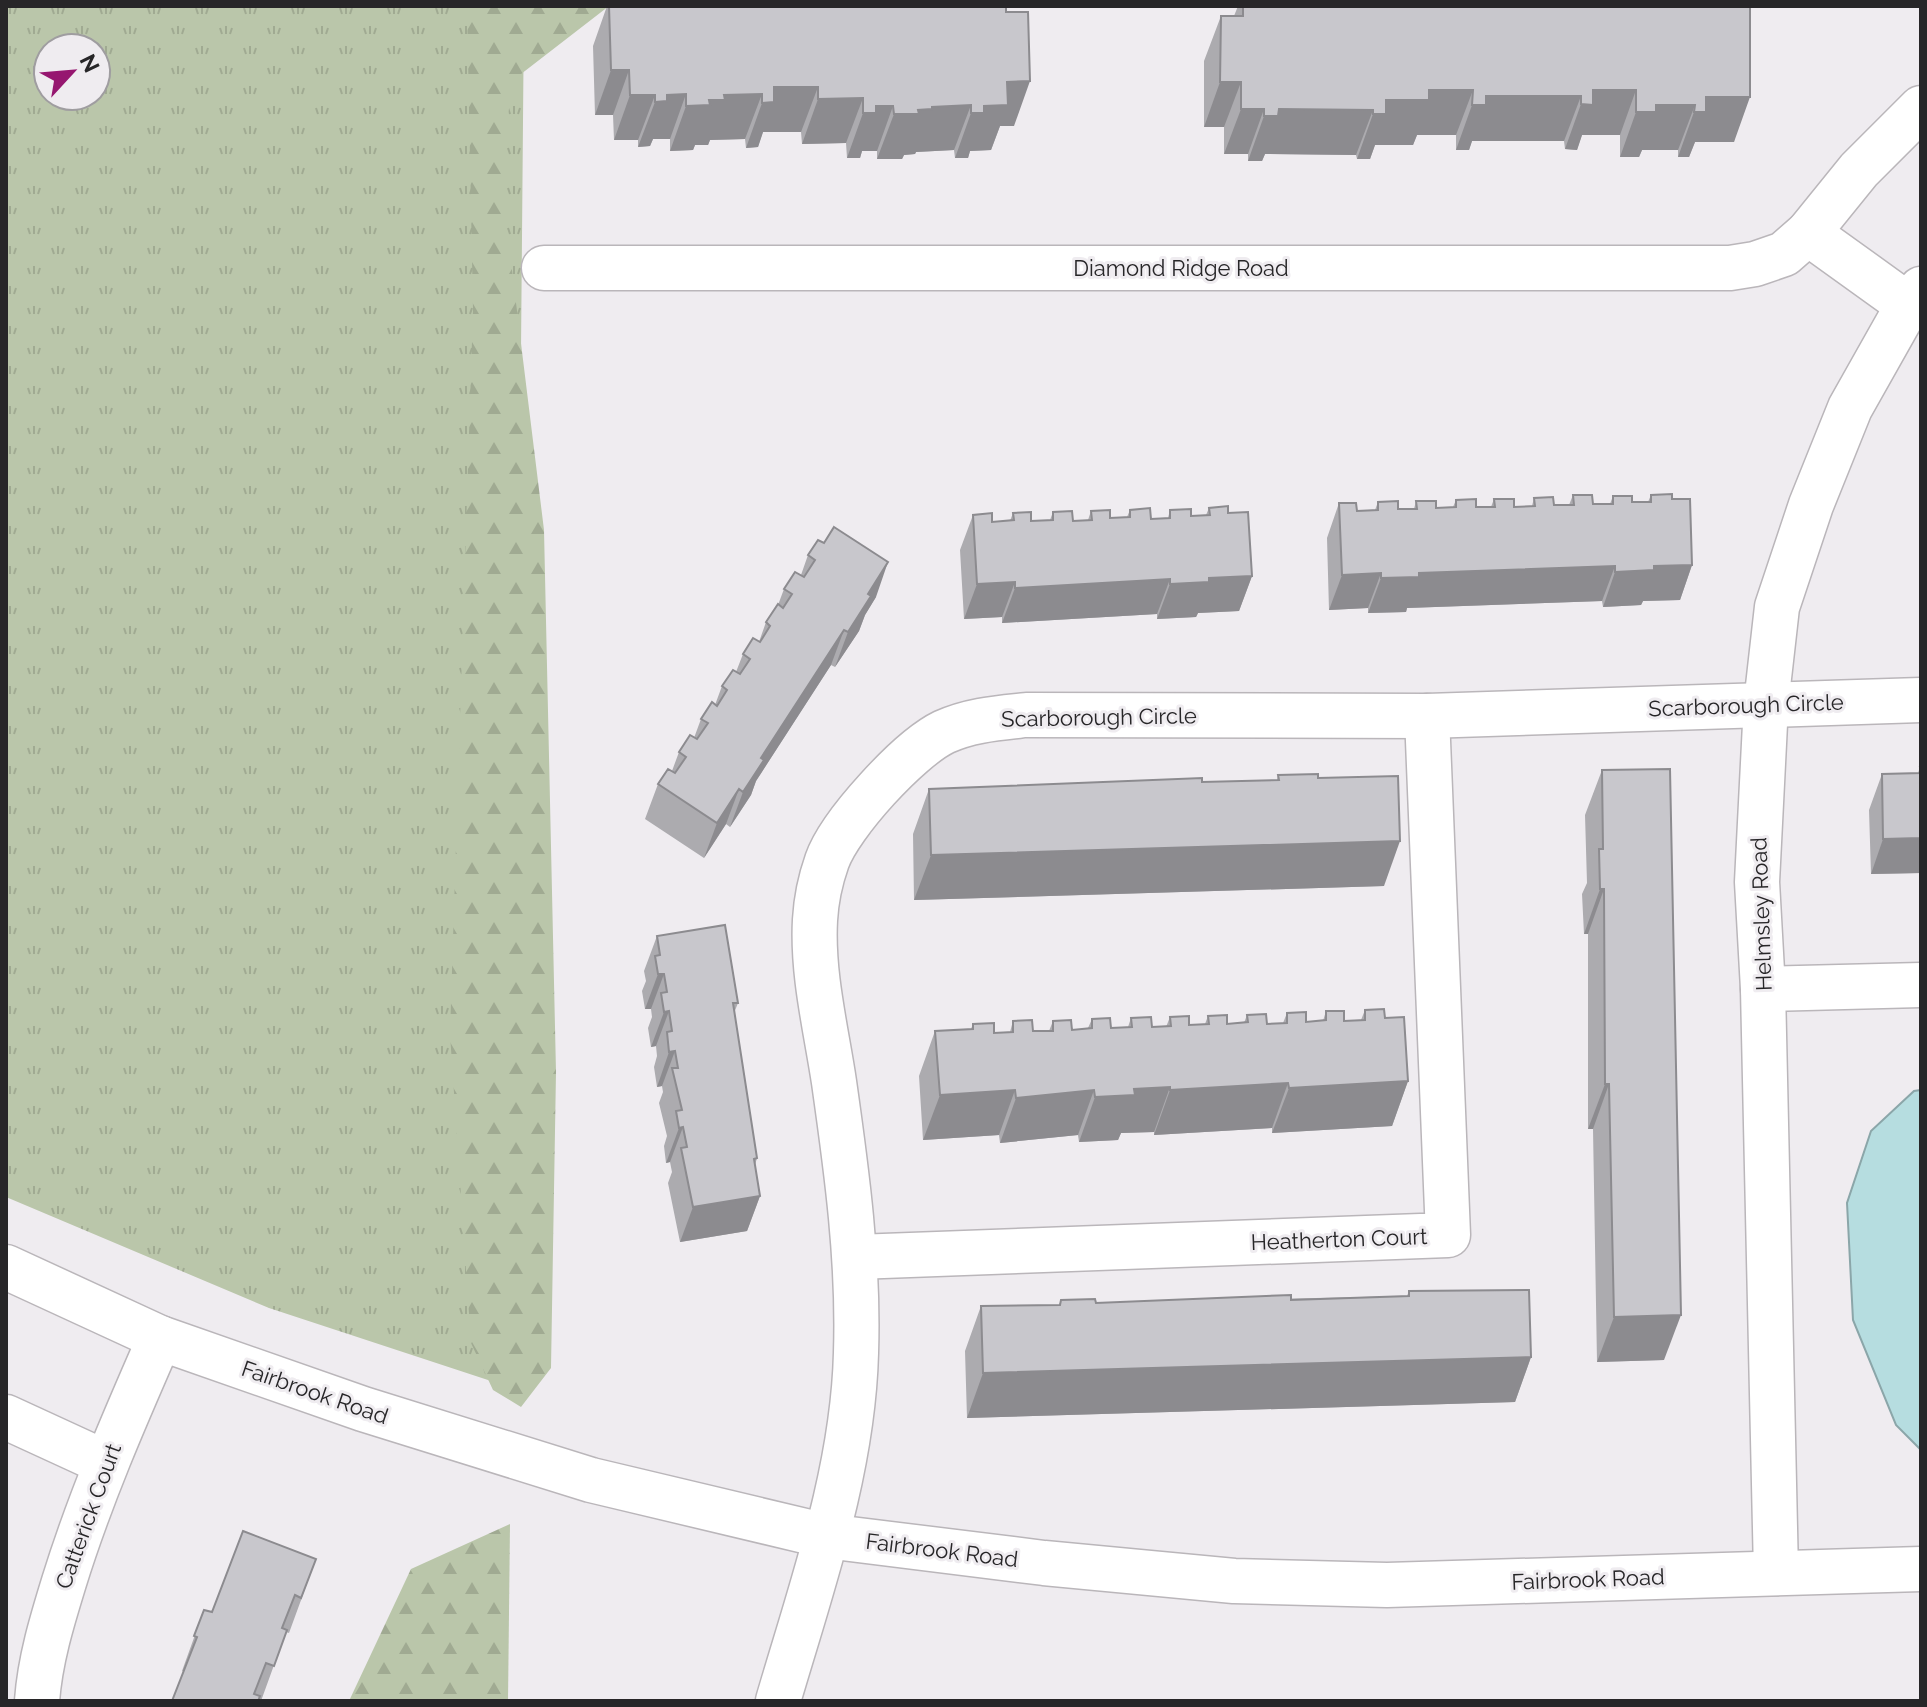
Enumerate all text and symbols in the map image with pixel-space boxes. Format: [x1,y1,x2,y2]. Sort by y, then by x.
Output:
north arrow [32,32,112,112]
text: N [75,50,105,76]
street label: Diamond Ridge Road [1073,255,1289,281]
street label: Scarborough Circle [1648,689,1844,721]
street label: Scarborough Circle [1001,702,1197,732]
street label: Helmsley Road [1745,837,1777,991]
street label: Heatherton Court [1250,1223,1428,1255]
street label: Fairbrook Road [238,1355,392,1429]
street label: Catterick Court [50,1439,127,1592]
street label: Fairbrook Road [864,1528,1020,1572]
street label: Fairbrook Road [1511,1563,1665,1595]

